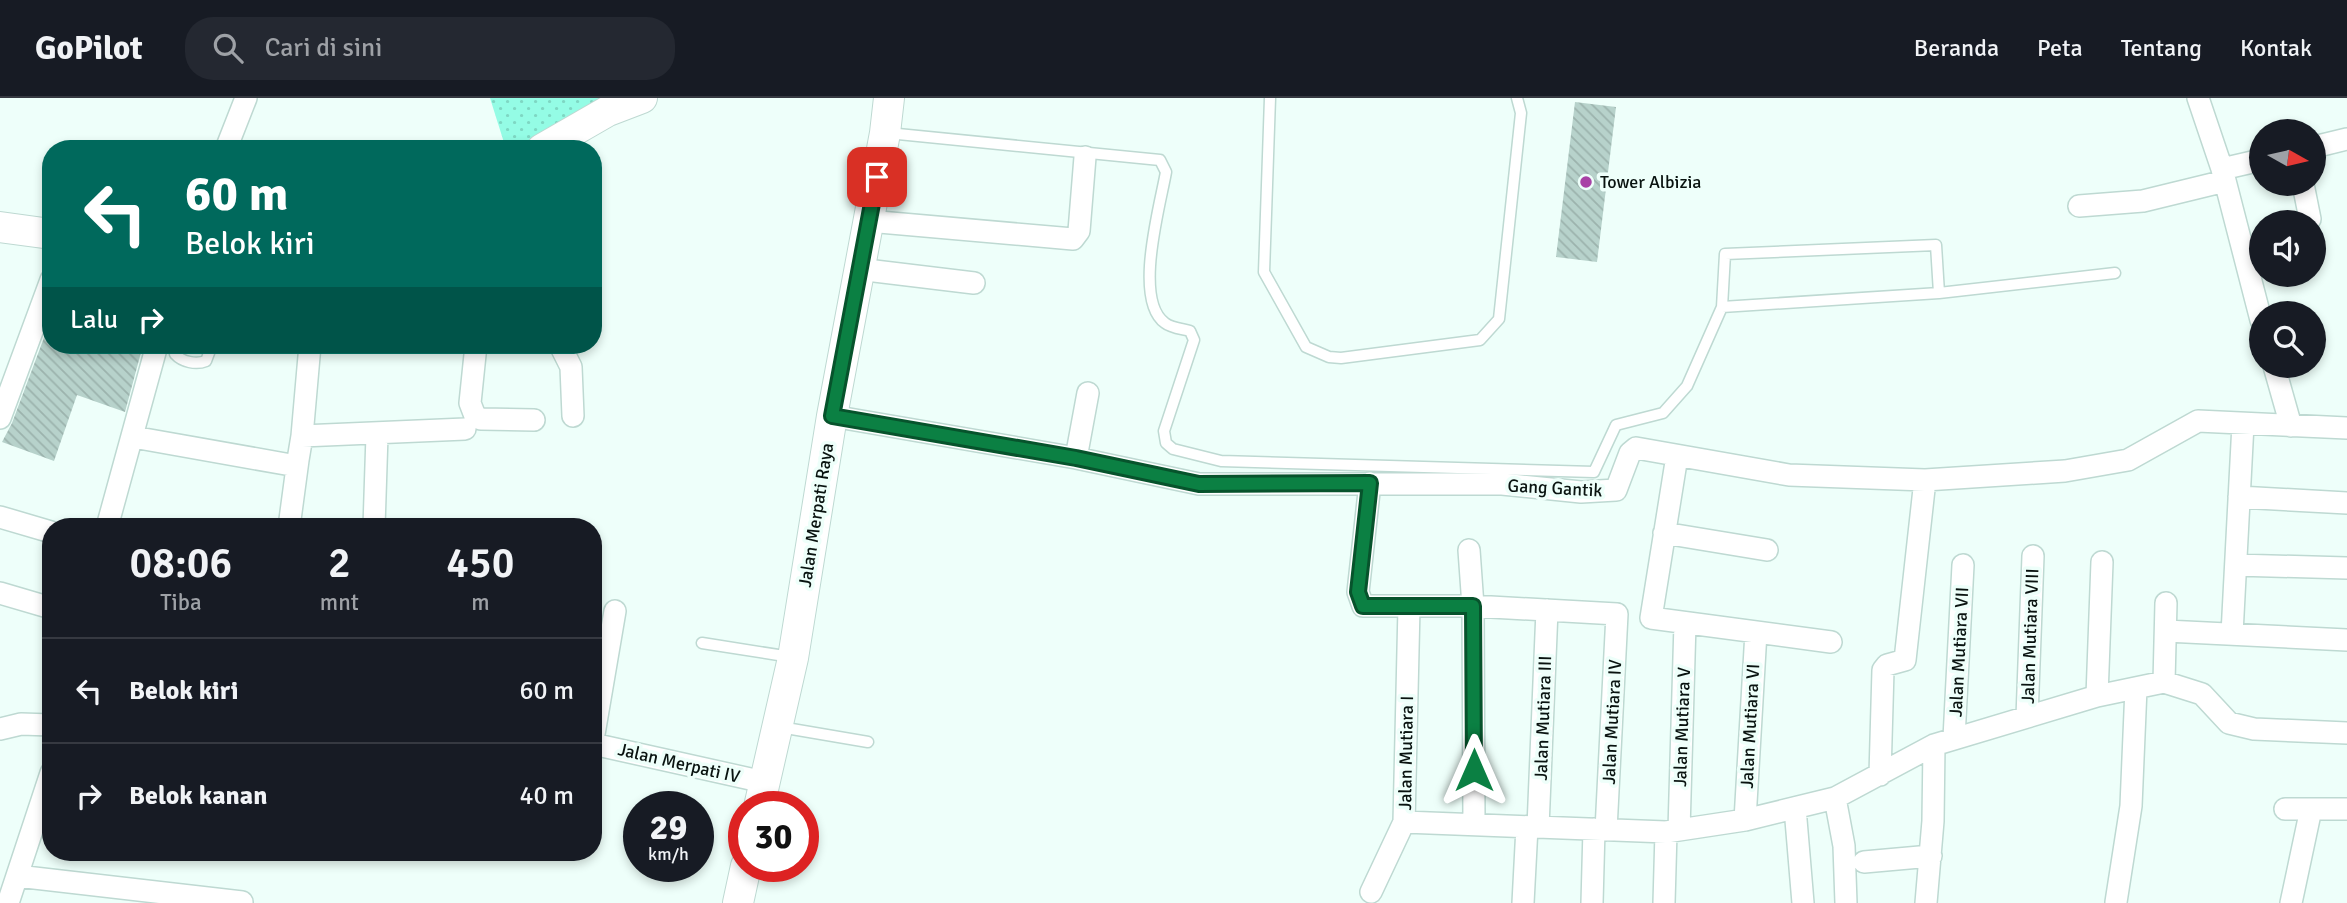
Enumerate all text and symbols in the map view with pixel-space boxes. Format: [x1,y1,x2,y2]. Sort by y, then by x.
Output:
search box [185,17,675,80]
text: GoPilot [35,28,143,69]
icon: search [209,29,247,67]
text: Cari di sini [265,32,382,64]
text: Beranda [1914,33,1999,63]
text: Peta [2037,33,2083,63]
text: Tentang [2121,33,2202,63]
text: Kontak [2240,33,2312,63]
north arrow [2249,119,2326,196]
map controls [2249,119,2326,378]
pin [847,147,907,207]
icon: arrive [858,158,896,196]
text: 60 m [185,164,288,224]
icon: left [70,168,161,259]
place label: Tower Albizia [1600,171,1701,193]
marker: Tower Albizia [1578,174,1594,190]
button: sound [2249,210,2326,287]
text: Belok kiri [185,224,315,263]
icon: right [132,301,170,339]
button: search [2249,301,2326,378]
text: Lalu [70,304,118,336]
street label: Jalan Merpati Raya [794,441,838,589]
street label: Gang Gantik [1507,475,1603,501]
text: 08:06 [130,538,232,589]
text: 2 [328,538,351,589]
text: 450 [446,538,514,589]
street label: Jalan Mutiara VIII [2017,568,2043,704]
street label: Jalan Mutiara VII [1945,586,1973,718]
text: Tiba [160,588,202,617]
text: mnt [320,588,359,617]
text: m [471,588,490,617]
street label: Jalan Mutiara III [1530,655,1556,781]
street label: Jalan Mutiara IV [1598,658,1626,785]
street label: Jalan Mutiara VI [1736,663,1764,789]
street label: Jalan Mutiara V [1669,666,1695,787]
icon: left [70,672,108,710]
text: Belok kiri [129,675,238,707]
text: 60 m [519,675,574,707]
street label: Jalan Mutiara I [1394,695,1418,811]
position arrow [1437,733,1511,807]
street label: Jalan Merpati IV [616,738,743,788]
icon: right [70,777,108,815]
text: Belok kanan [129,780,267,812]
text: 40 m [519,780,574,812]
speed limit sign: 30 [728,791,819,882]
text: 29 [650,806,687,849]
text: km/h [648,843,689,865]

